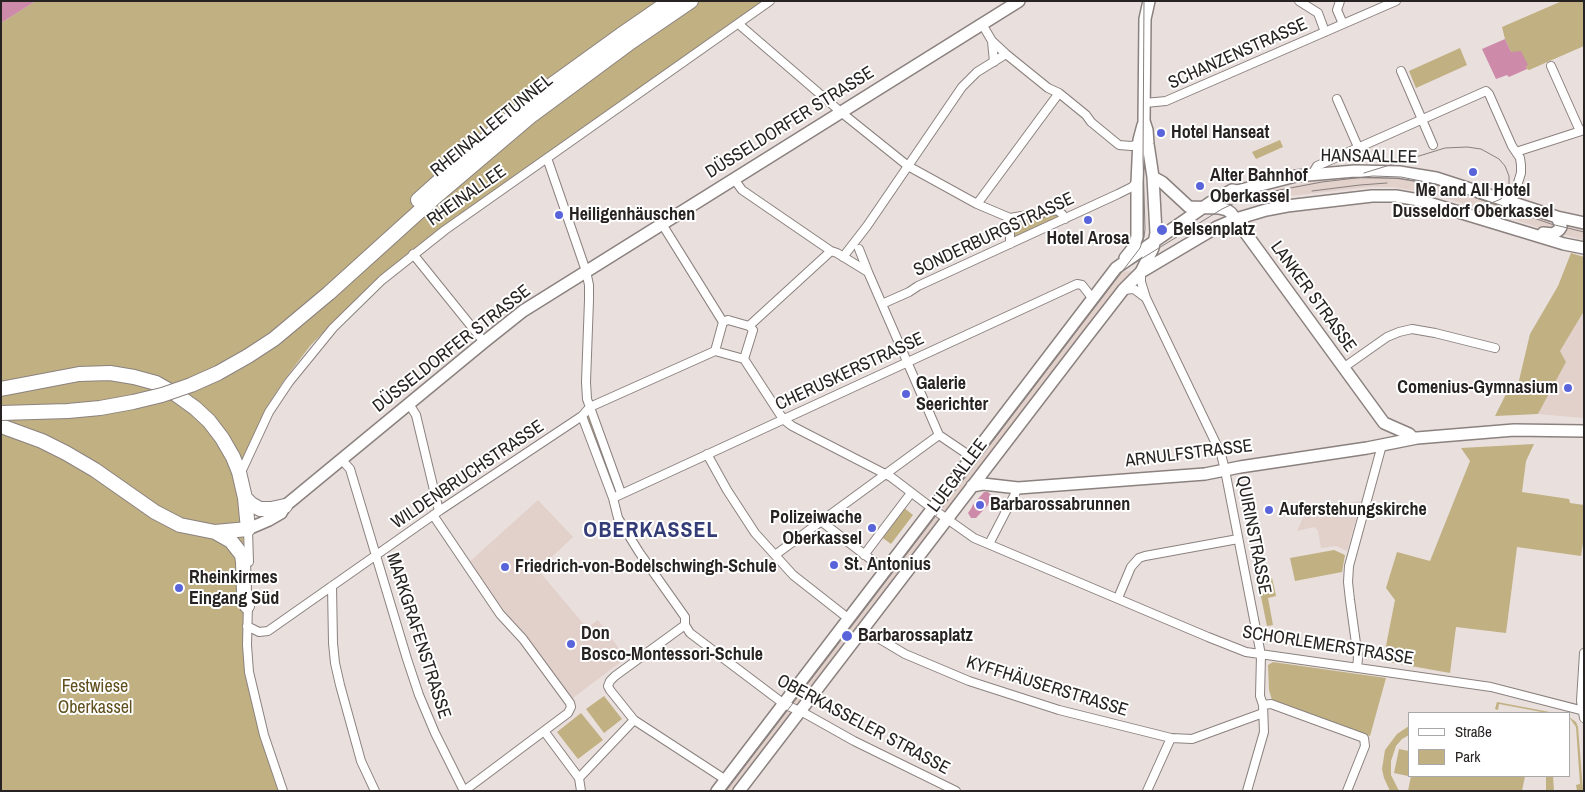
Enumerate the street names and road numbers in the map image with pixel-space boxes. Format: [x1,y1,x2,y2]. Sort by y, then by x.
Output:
street label: SCHANZENSTRASSE [1165,14,1311,94]
street label: DÜSSELDORFER STRASSE [702,62,878,184]
street label: RHEINALLEETUNNEL [427,70,557,182]
street label: HANSAALLEE [1320,145,1418,169]
street label: RHEINALLEE [423,161,511,231]
street label: SONDERBURGSTRASSE [910,188,1078,282]
street label: LANKER STRASSE [1265,237,1361,357]
street label: DÜSSELDORFER STRASSE [369,281,535,417]
street label: CHERUSKERSTRASSE [772,328,928,416]
street label: WILDENBRUCHSTRASSE [388,416,548,534]
street label: LUEGALLEE [923,435,993,517]
street label: ARNULFSTRASSE [1124,435,1254,473]
street label: QUIRINSTRASSE [1231,474,1275,596]
street label: MARKGRAFENSTRASSE [381,550,455,722]
street label: SCHORLEMERSTRASSE [1241,622,1415,670]
street label: KYFFHÄUSERSTRASSE [963,652,1131,722]
street label: OBERKASSELER STRASSE [773,670,953,780]

